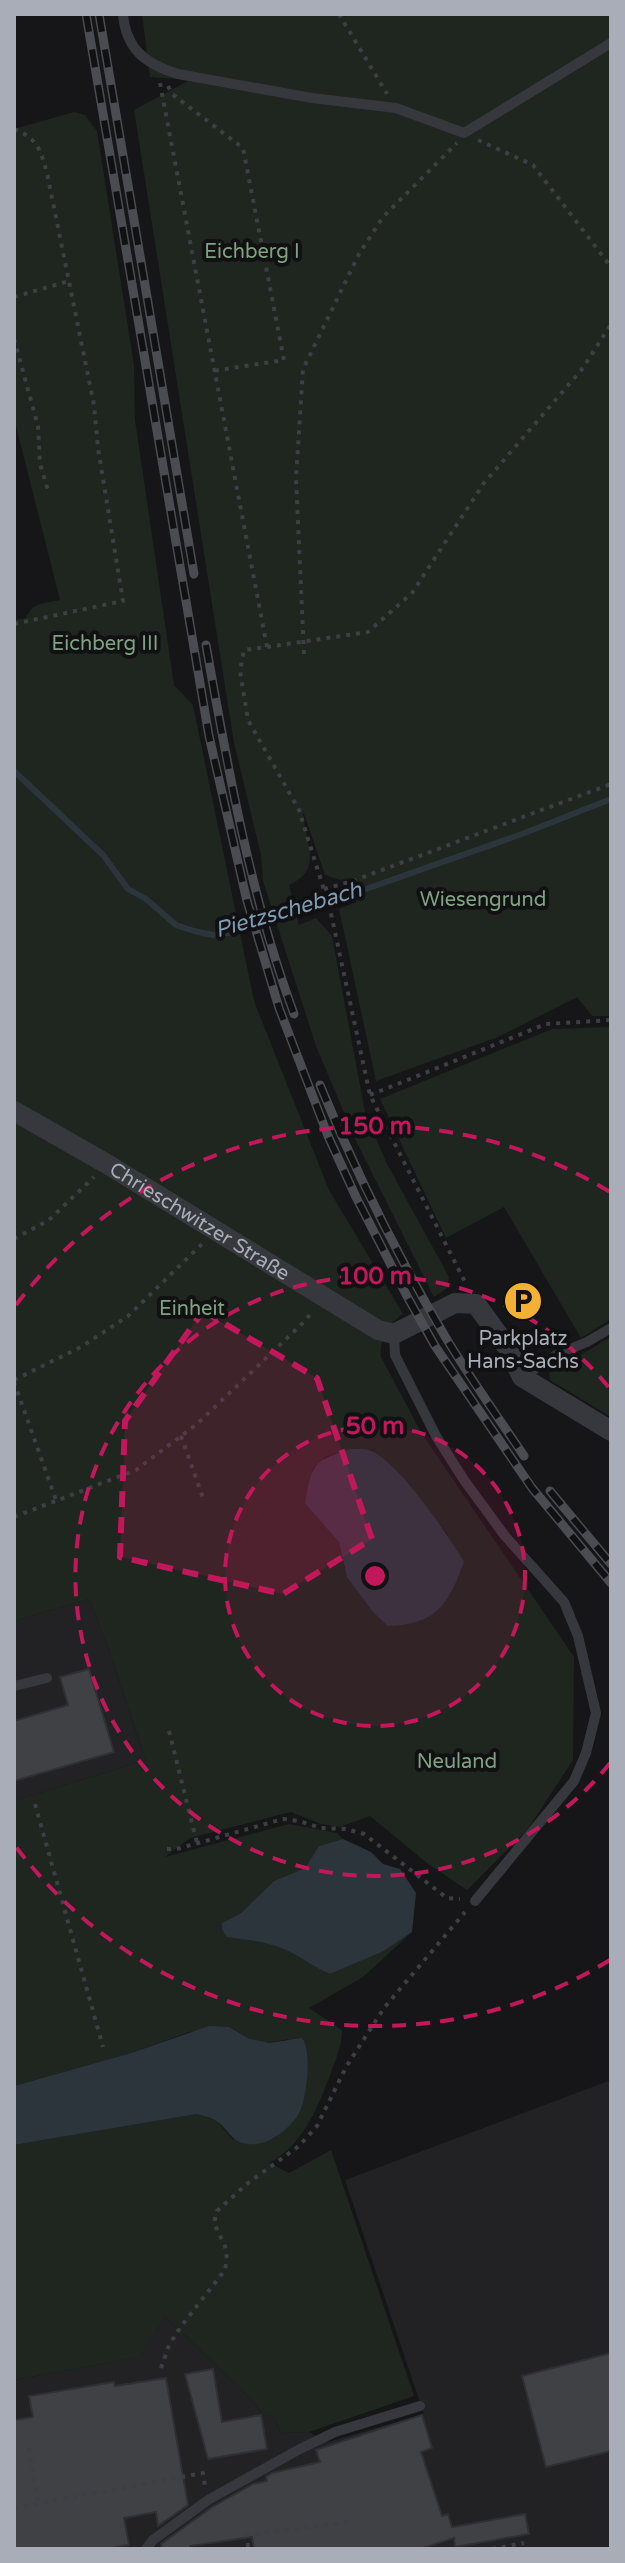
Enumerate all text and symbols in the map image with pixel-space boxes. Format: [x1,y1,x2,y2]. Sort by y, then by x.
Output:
park label: Eichberg I [204,240,300,264]
park label: Eichberg III [52,632,158,656]
water label: Pietzschebach [212,876,365,943]
park label: Wiesengrund [420,888,546,912]
text: 150 m [338,1112,412,1141]
street label: Chrieschwitzer Straße [105,1157,294,1286]
text: 100 m [338,1262,412,1291]
parking icon: Parkplatz Hans-Sachs [502,1280,544,1322]
park label: Einheit [159,1297,225,1321]
place label: Parkplatz Hans-Sachs [467,1327,579,1374]
text: 50 m [346,1412,404,1441]
centre of rings [361,1562,389,1590]
park label: Neuland [417,1750,497,1774]

